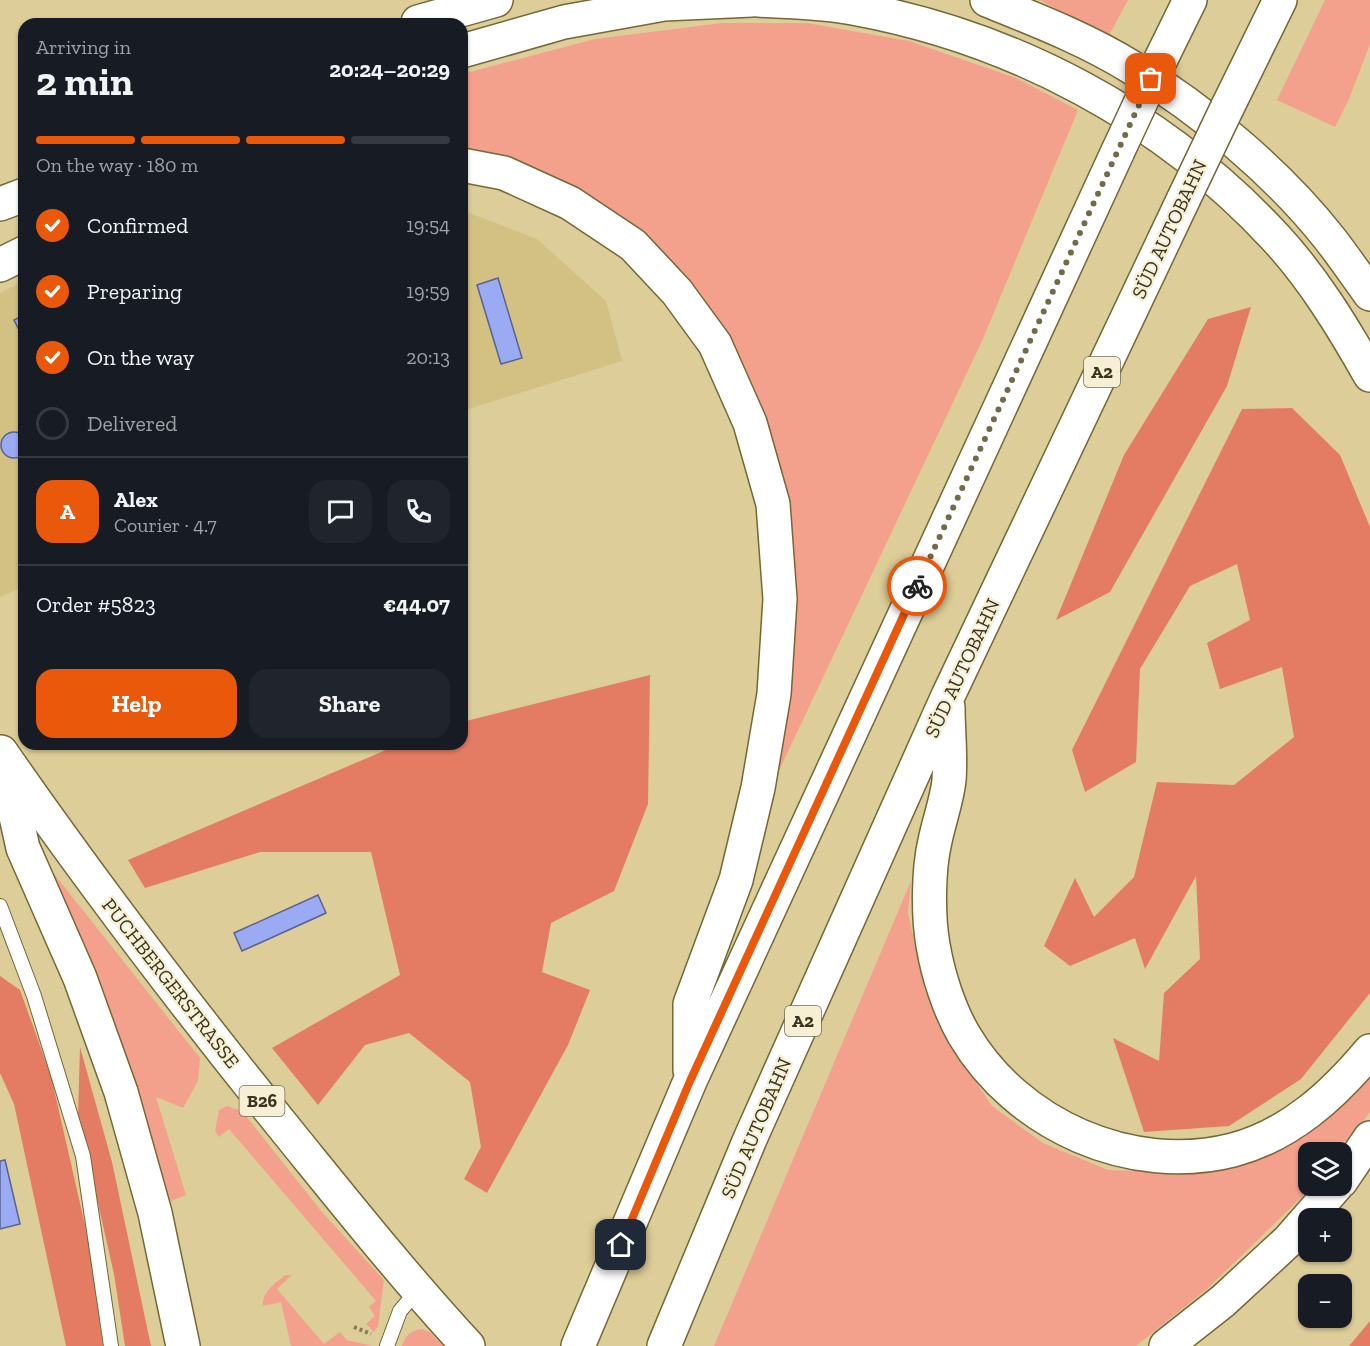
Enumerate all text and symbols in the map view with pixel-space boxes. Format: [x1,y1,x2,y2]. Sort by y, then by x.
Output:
text: Arriving in [36,35,131,59]
pin [1125,53,1176,104]
text: 20:24–20:29 [329,56,450,83]
text: 2 min [36,58,133,105]
icon: bag [1134,62,1167,95]
text: On the way · 180 m [36,153,198,177]
street label: SÜD AUTOBAHN [1126,155,1212,302]
icon: check [36,209,69,242]
text: Confirmed [87,212,188,239]
text: 19:54 [406,213,450,237]
icon: check [36,275,69,308]
text: Preparing [87,278,182,305]
text: 19:59 [406,279,450,303]
icon: check [36,341,69,374]
text: On the way [87,344,194,371]
text: 20:13 [406,345,450,369]
road number: A2 [1084,357,1120,387]
text: Delivered [87,410,177,437]
button: chat [309,480,372,543]
button: phone [387,480,450,543]
text: Alex [114,486,158,513]
text: A [60,498,75,525]
text: Courier · 4.7 [114,513,217,537]
courier [887,556,947,616]
icon: bike [901,570,934,603]
text: Order #5823 [36,591,156,618]
text: €44.07 [383,591,450,618]
street label: SÜD AUTOBAHN [919,594,1005,741]
button: Help [36,669,237,738]
button: Share [249,669,450,738]
street label: PUCHBERGERSTRASSE [97,893,245,1073]
road number: A2 [785,1006,821,1036]
street label: SÜD AUTOBAHN [716,1054,797,1202]
road number: B26 [240,1086,284,1116]
map controls [1298,1142,1352,1328]
button: layers [1298,1142,1352,1196]
button: + [1298,1208,1352,1262]
pin [595,1219,646,1270]
icon: home [604,1228,637,1261]
button: − [1298,1274,1352,1328]

